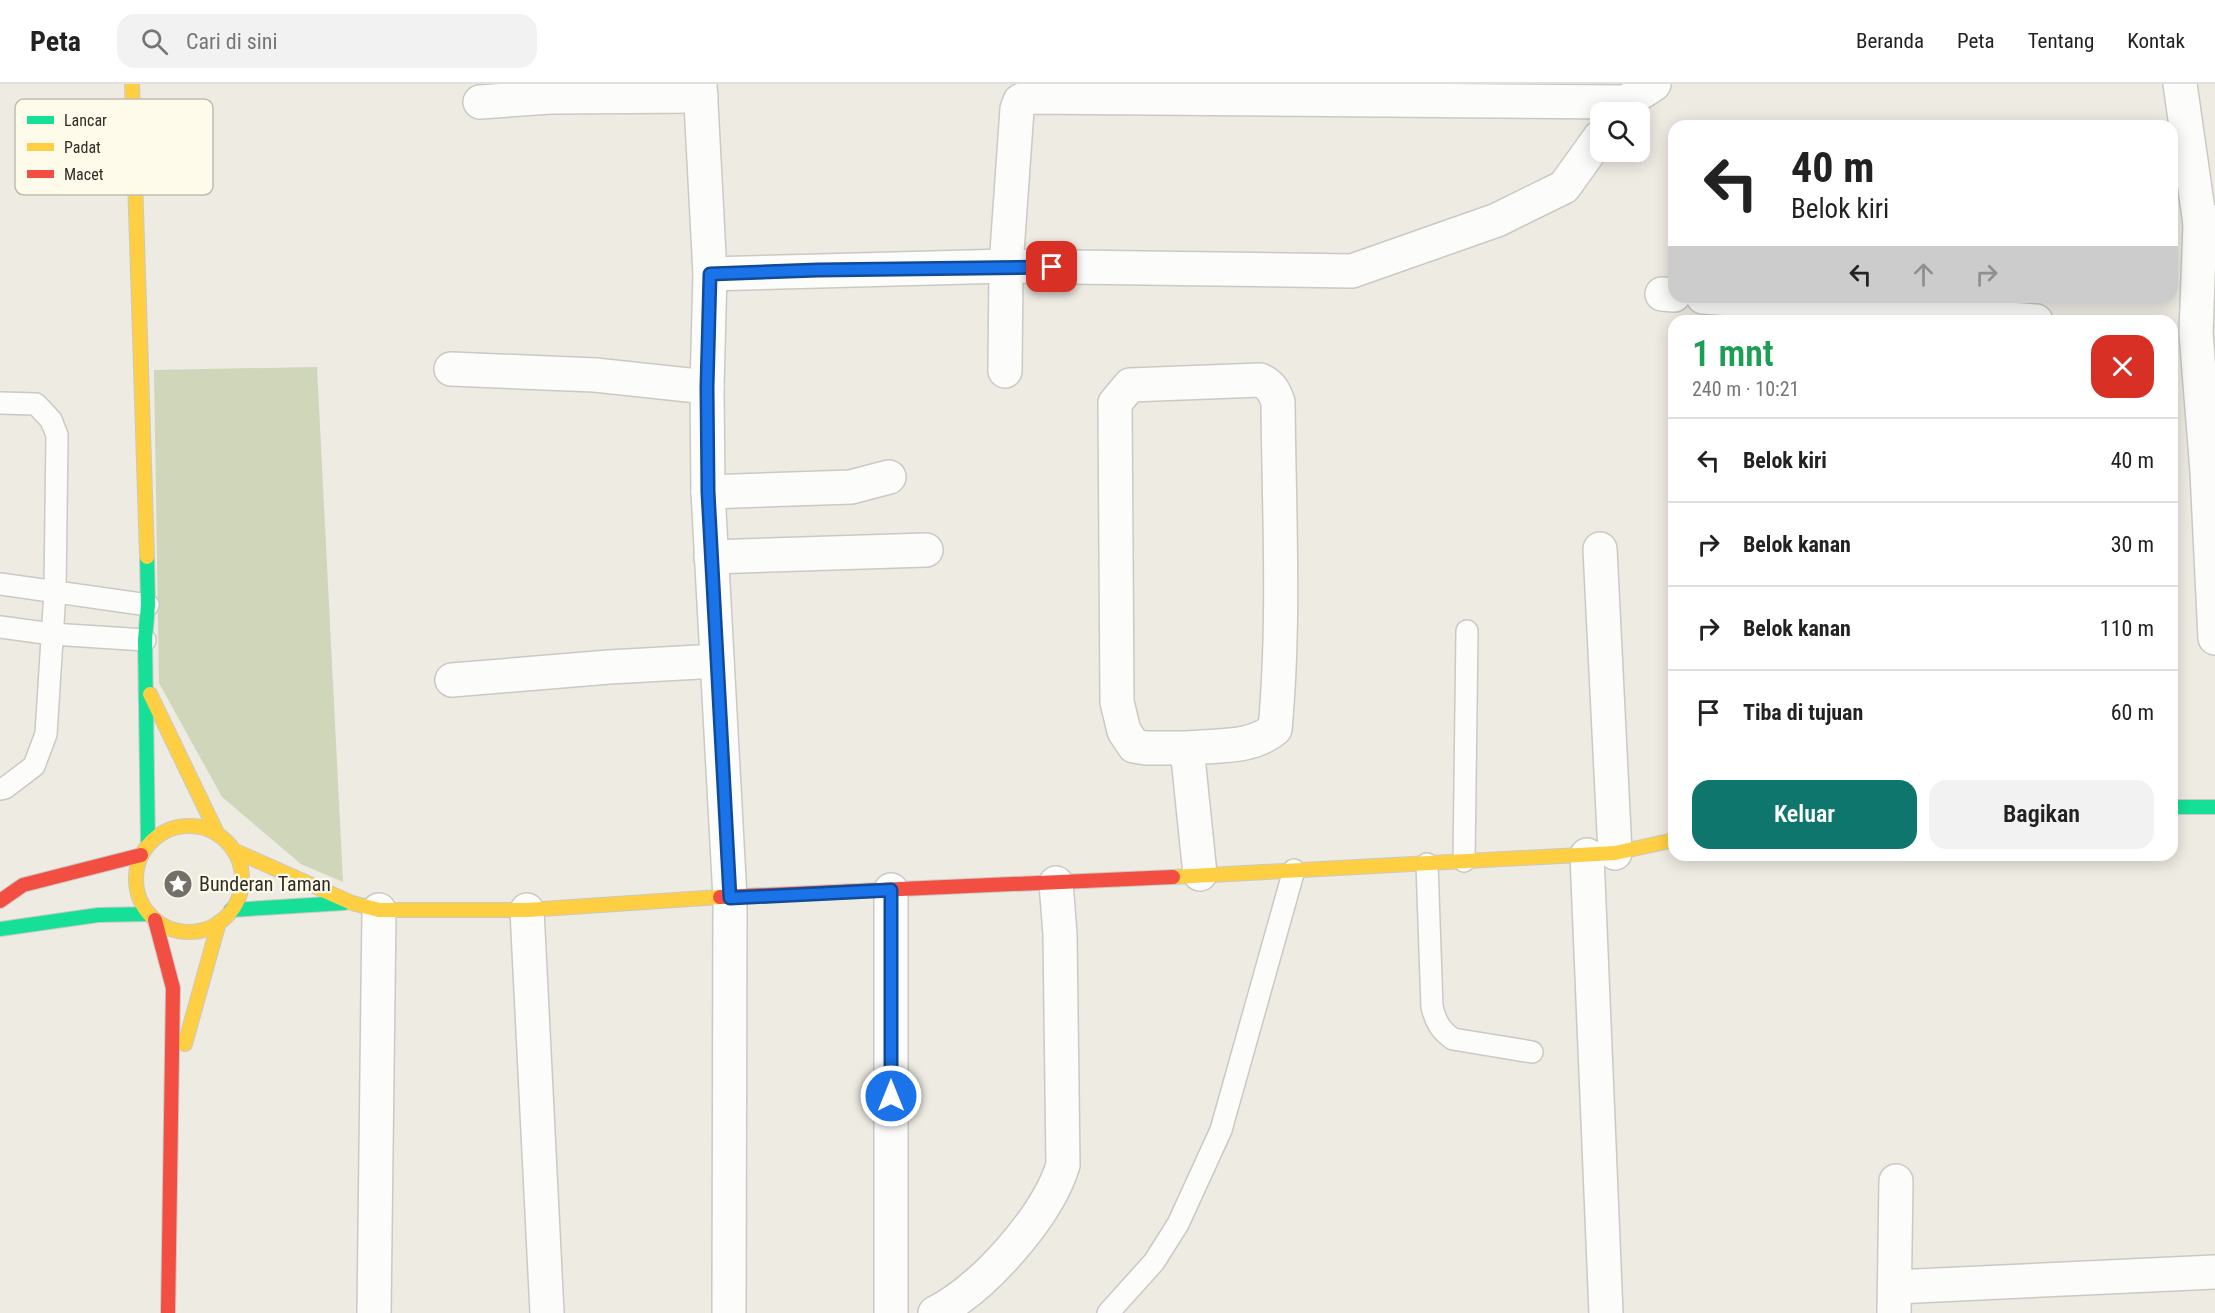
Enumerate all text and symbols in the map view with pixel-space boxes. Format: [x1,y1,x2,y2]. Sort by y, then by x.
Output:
search box [117,14,537,68]
text: Peta [30,25,81,58]
icon: search [138,25,171,58]
text: Cari di sini [186,29,278,54]
text: Beranda [1856,29,1924,53]
text: Peta [1957,29,1995,53]
text: Tentang [2028,29,2094,53]
text: Kontak [2127,29,2185,53]
legend [15,99,213,195]
map controls [1590,102,1650,162]
button: search [1590,102,1650,162]
text: Lancar [64,111,107,130]
text: Padat [64,138,101,157]
text: 40 m [1791,143,1874,192]
icon: left [1692,144,1770,222]
text: Macet [64,165,104,184]
text: Belok kiri [1791,193,1889,225]
pin [1026,241,1077,292]
icon: arrive [1035,250,1068,283]
icon: left [1844,258,1877,291]
icon: ahead [1907,258,1940,291]
icon: right [1970,258,2003,291]
text: 1 mnt [1692,333,1774,375]
button: close [2091,335,2154,398]
text: 240 m · 10:21 [1692,377,1799,401]
icon: left [1692,444,1725,477]
text: Belok kiri [1743,448,1827,473]
text: 40 m [2111,448,2154,473]
icon: right [1692,528,1725,561]
text: Belok kanan [1743,532,1851,557]
text: 30 m [2111,532,2154,557]
icon: right [1692,612,1725,645]
text: Belok kanan [1743,616,1851,641]
text: 110 m [2100,616,2154,641]
icon: arrive [1692,696,1725,729]
text: Tiba di tujuan [1743,700,1863,725]
text: 60 m [2111,700,2154,725]
button: Keluar [1692,780,1917,849]
button: Bagikan [1929,780,2154,849]
place icon: Bunderan Taman [162,868,194,900]
place label: Bunderan Taman [199,872,331,896]
position arrow [859,1064,923,1128]

